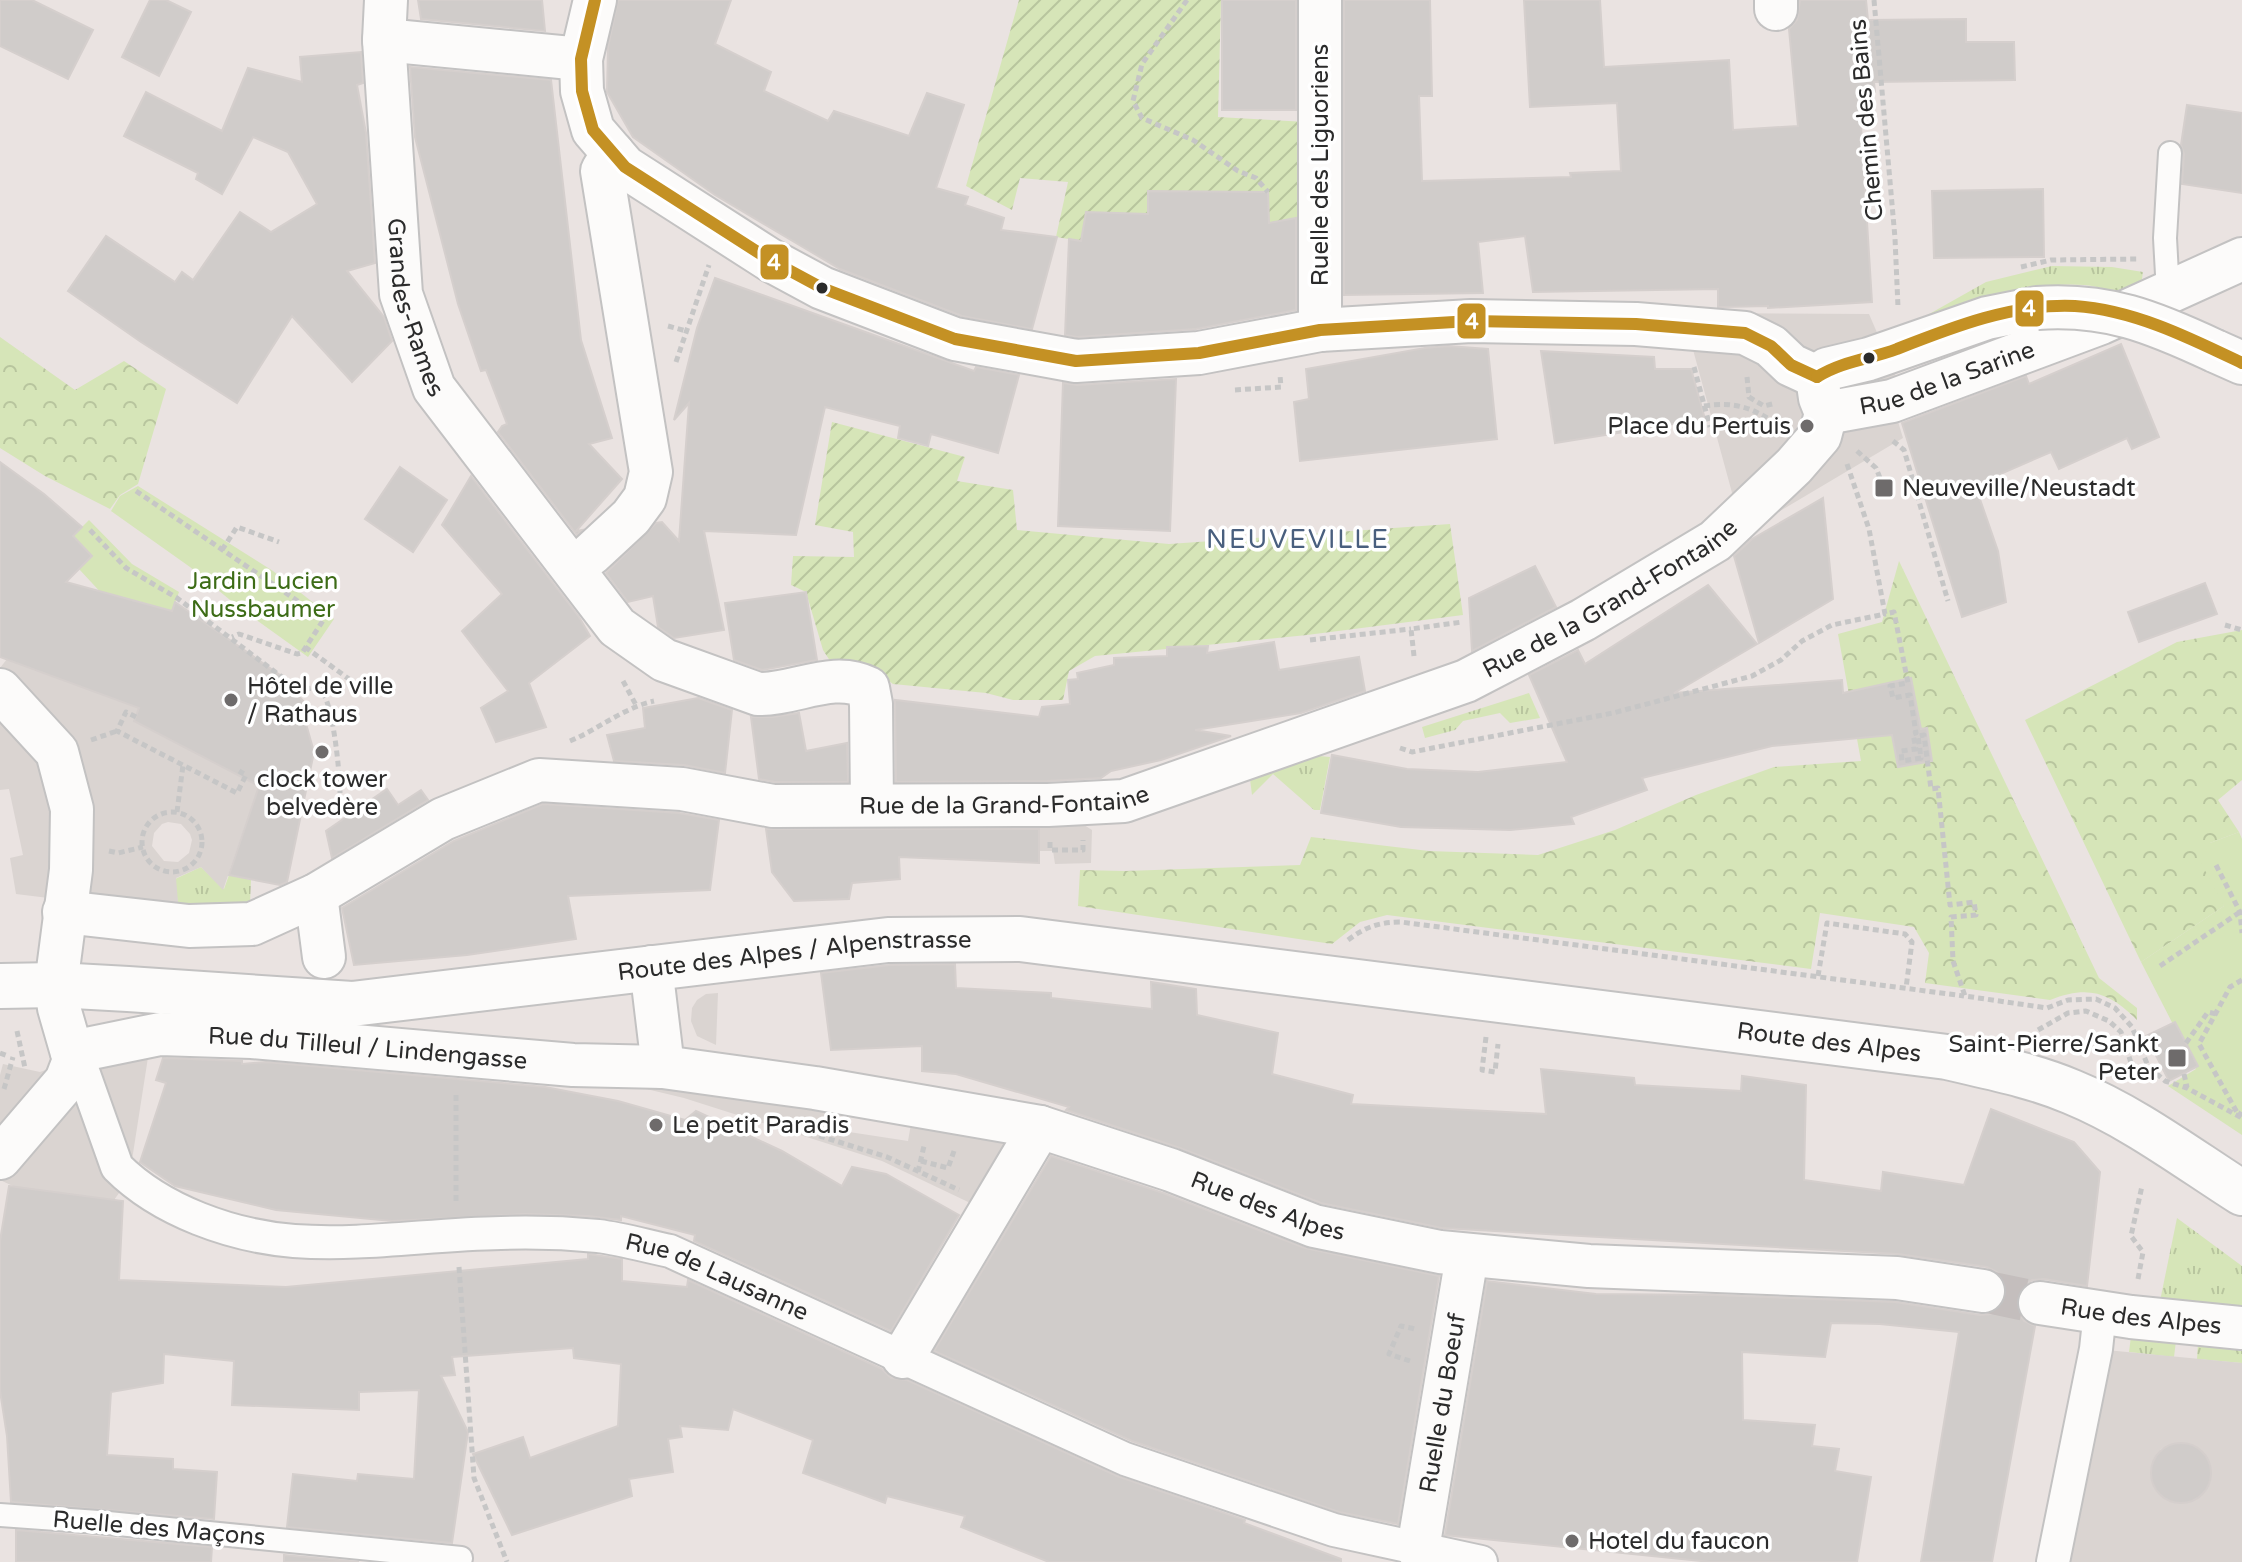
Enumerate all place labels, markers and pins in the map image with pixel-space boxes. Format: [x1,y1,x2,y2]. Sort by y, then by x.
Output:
unlabelled marker [814,280,830,296]
unlabelled marker [1861,350,1877,366]
place label: Place du Pertuis [1607,412,1791,441]
marker: Place du Pertuis [1798,417,1816,435]
place label: Neuveville/Neustadt [1902,474,2136,503]
marker: Neuveville/Neustadt [1873,477,1895,499]
place label: Hôtel de ville / Rathaus [247,672,393,729]
marker: Hôtel de ville / Rathaus [222,691,240,709]
marker: clock tower belvedère [313,743,331,761]
place label: clock tower belvedère [257,765,388,822]
place label: Saint-Pierre/Sankt Peter [1949,1030,2160,1087]
marker: Saint-Pierre/Sankt Peter [2166,1047,2188,1069]
place label: Le petit Paradis [672,1111,849,1140]
marker: Le petit Paradis [647,1116,665,1134]
place label: Hotel du faucon [1588,1527,1770,1556]
marker: Hotel du faucon [1563,1532,1581,1550]

